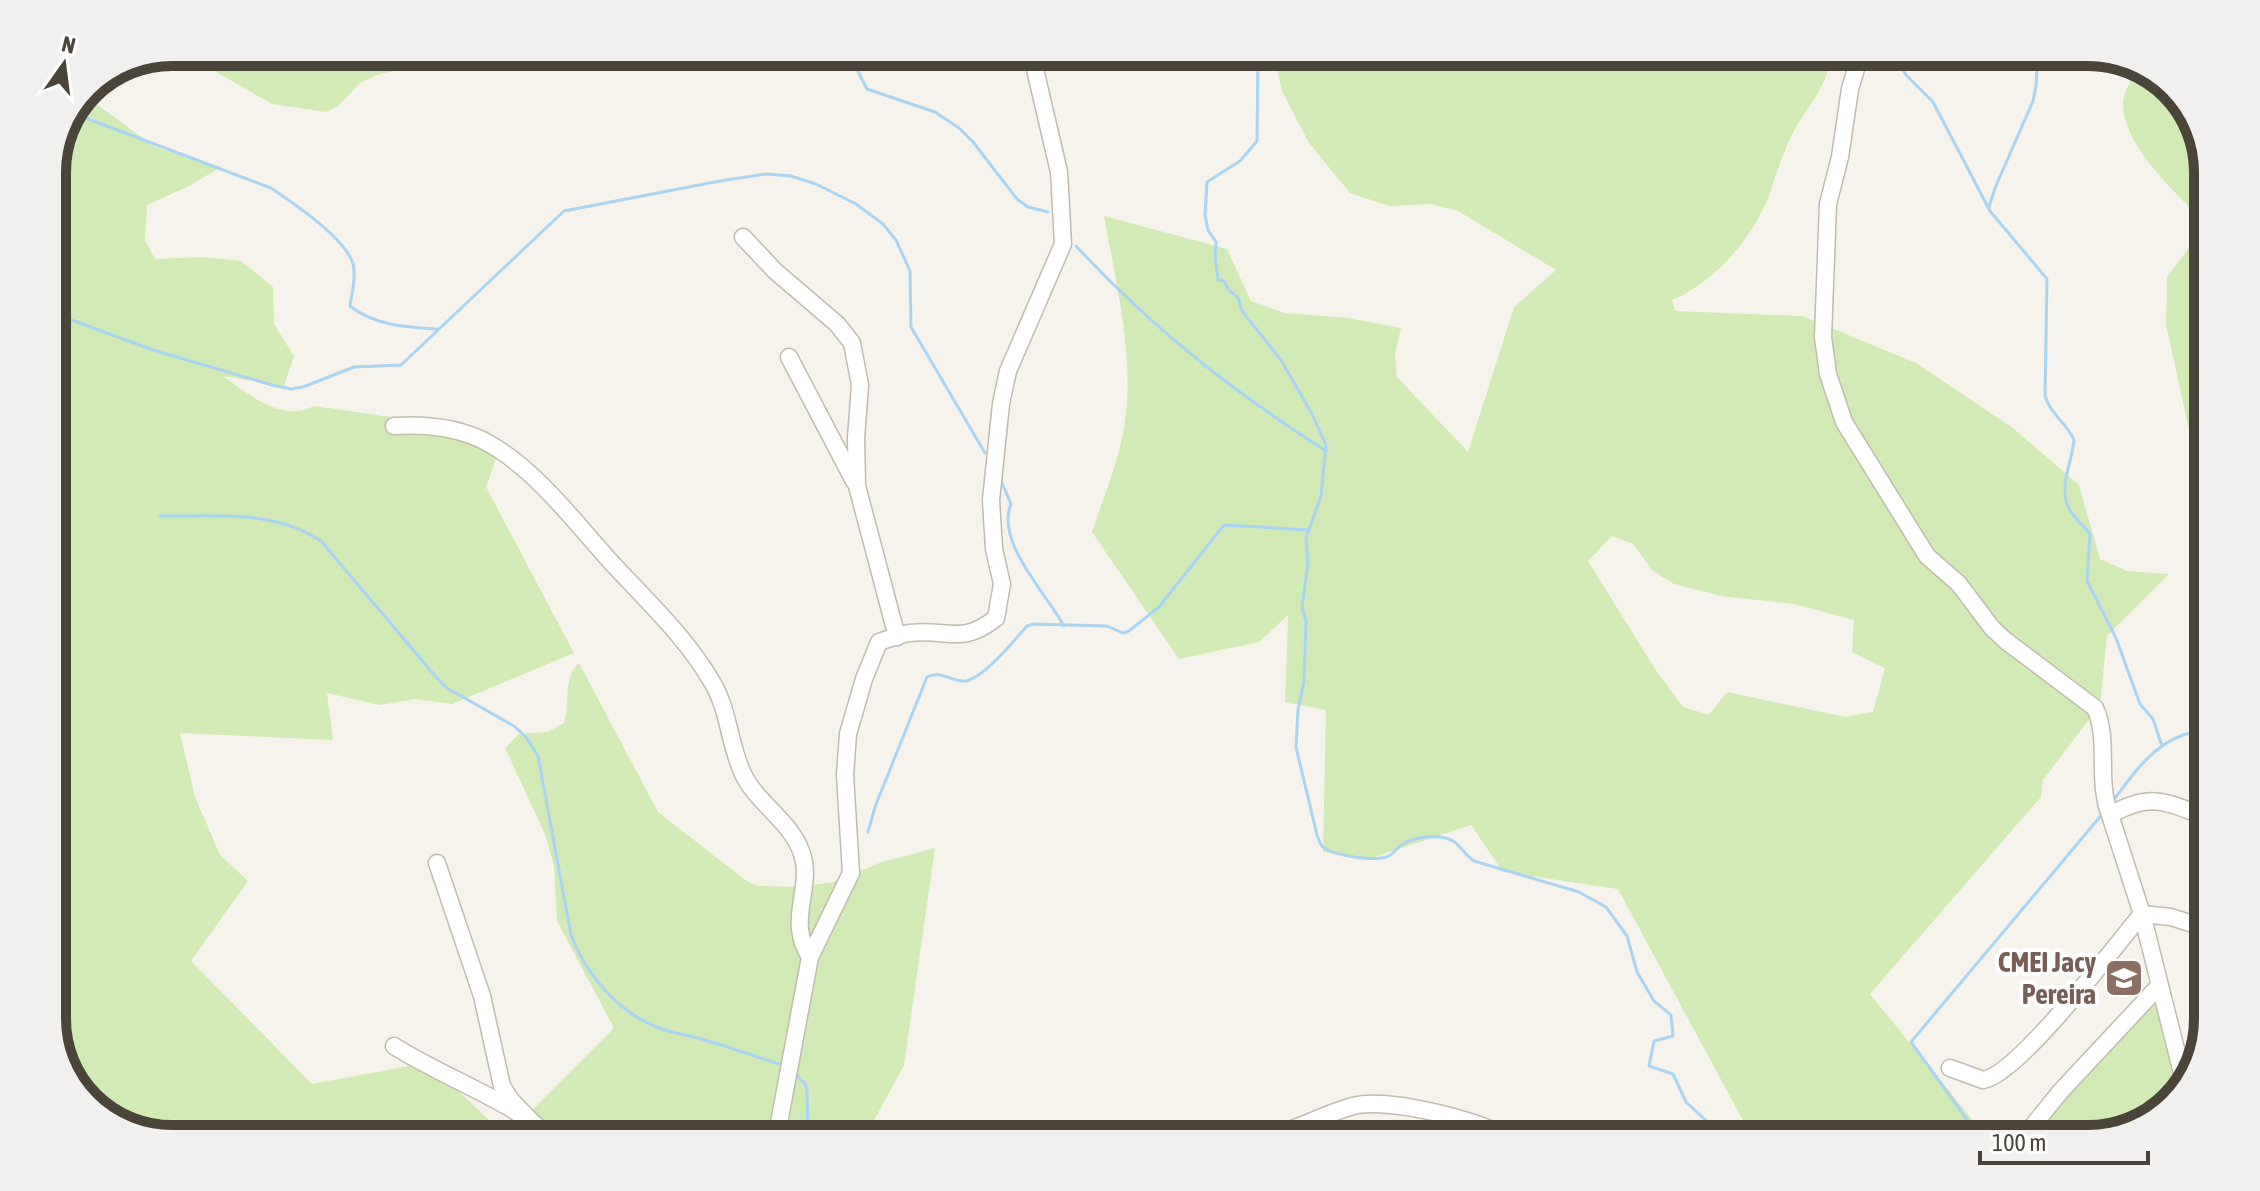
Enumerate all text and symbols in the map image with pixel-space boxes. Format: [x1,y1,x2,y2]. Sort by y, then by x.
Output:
north arrow [24,24,104,104]
text: N [59,30,78,59]
place label: CMEI Jacy Pereira [1998,946,2096,1010]
school or university icon: CMEI Jacy Pereira [2103,957,2145,999]
scale bar [1980,1115,2148,1165]
text: 100 m [1992,1129,2046,1156]

